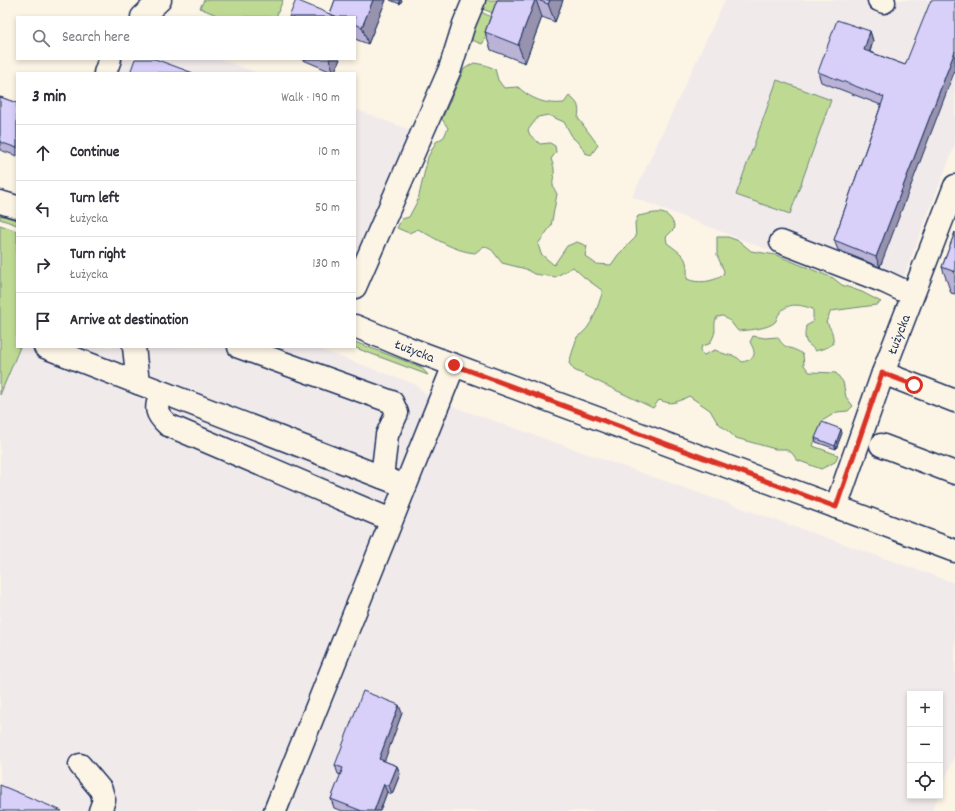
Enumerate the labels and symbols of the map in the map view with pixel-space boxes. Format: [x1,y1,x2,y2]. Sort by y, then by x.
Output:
street label: Łużycka [883,312,917,358]
street label: Łużycka [391,335,437,369]
route end [445,356,463,374]
route start [905,376,923,394]

